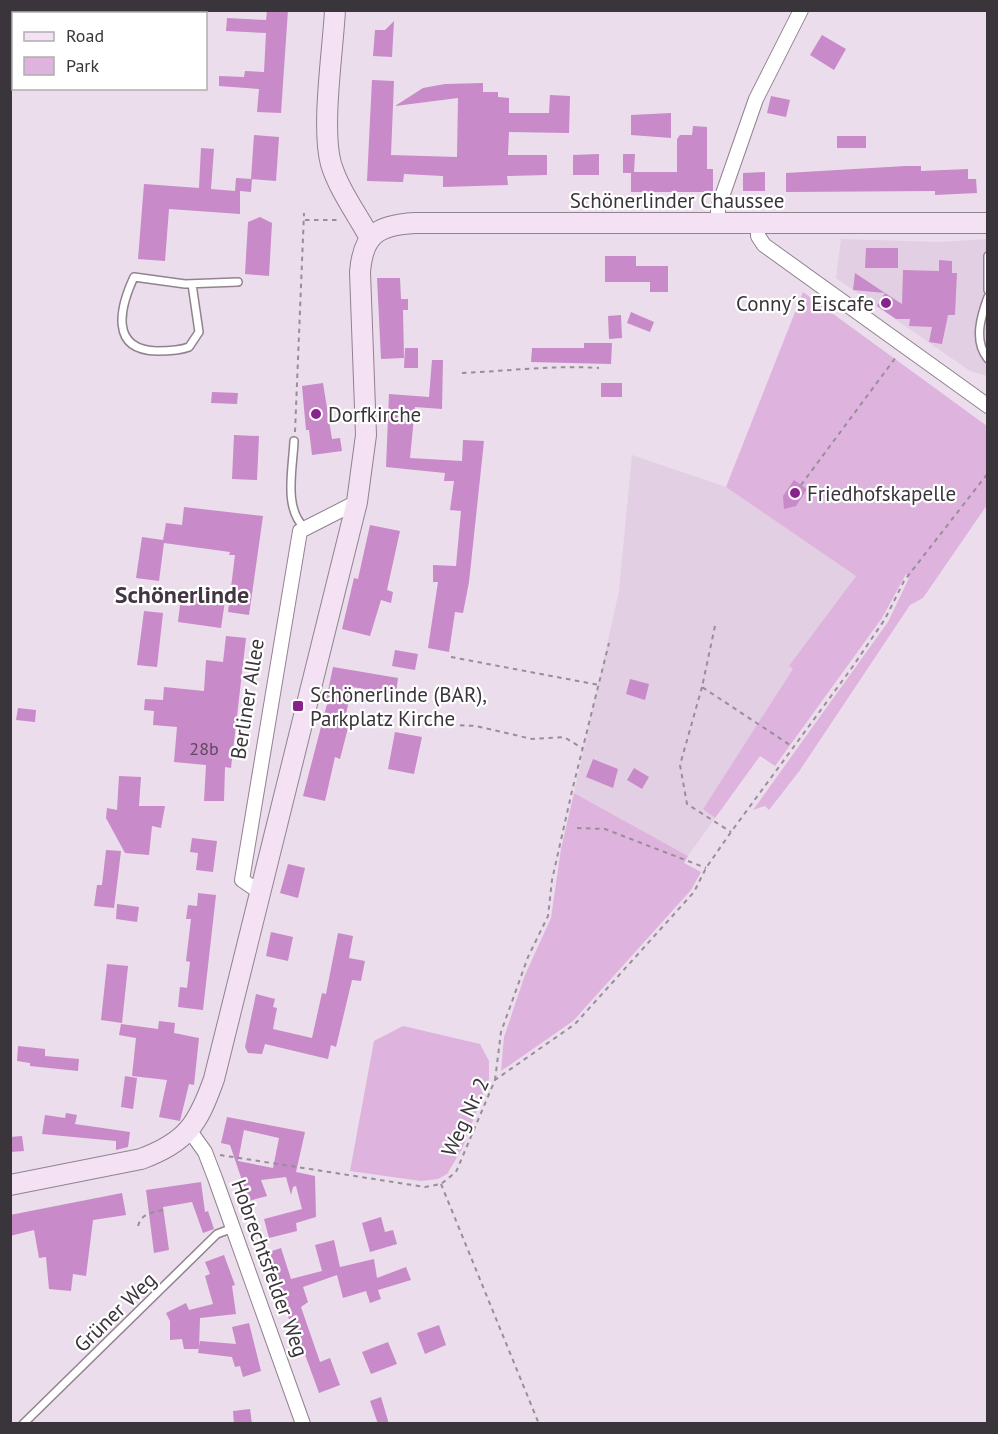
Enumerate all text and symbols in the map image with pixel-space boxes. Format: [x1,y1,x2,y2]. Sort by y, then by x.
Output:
legend [12,12,207,90]
text: Road [66,24,104,47]
text: Park [66,54,99,77]
street label: Schönerlinder Chaussee [570,187,784,214]
place label: Conny´s Eiscafe [736,290,874,317]
marker: Conny´s Eiscafe [879,296,893,310]
place label: Dorfkirche [328,401,421,428]
marker: Dorfkirche [309,407,323,421]
place label: Friedhofskapelle [807,480,956,507]
marker: Friedhofskapelle [788,486,802,500]
district label: Schönerlinde [115,579,249,610]
street label: Berliner Allee [224,637,270,761]
place label: Schönerlinde (BAR), Parkplatz Kirche [310,681,487,732]
marker: Schönerlinde (BAR), Parkplatz Kirche [291,699,305,713]
house number: 28b [189,737,219,760]
street label: Weg Nr. 2 [435,1073,495,1161]
street label: Hobrechtsfelder Weg [225,1176,315,1360]
street label: Grüner Weg [68,1266,162,1358]

